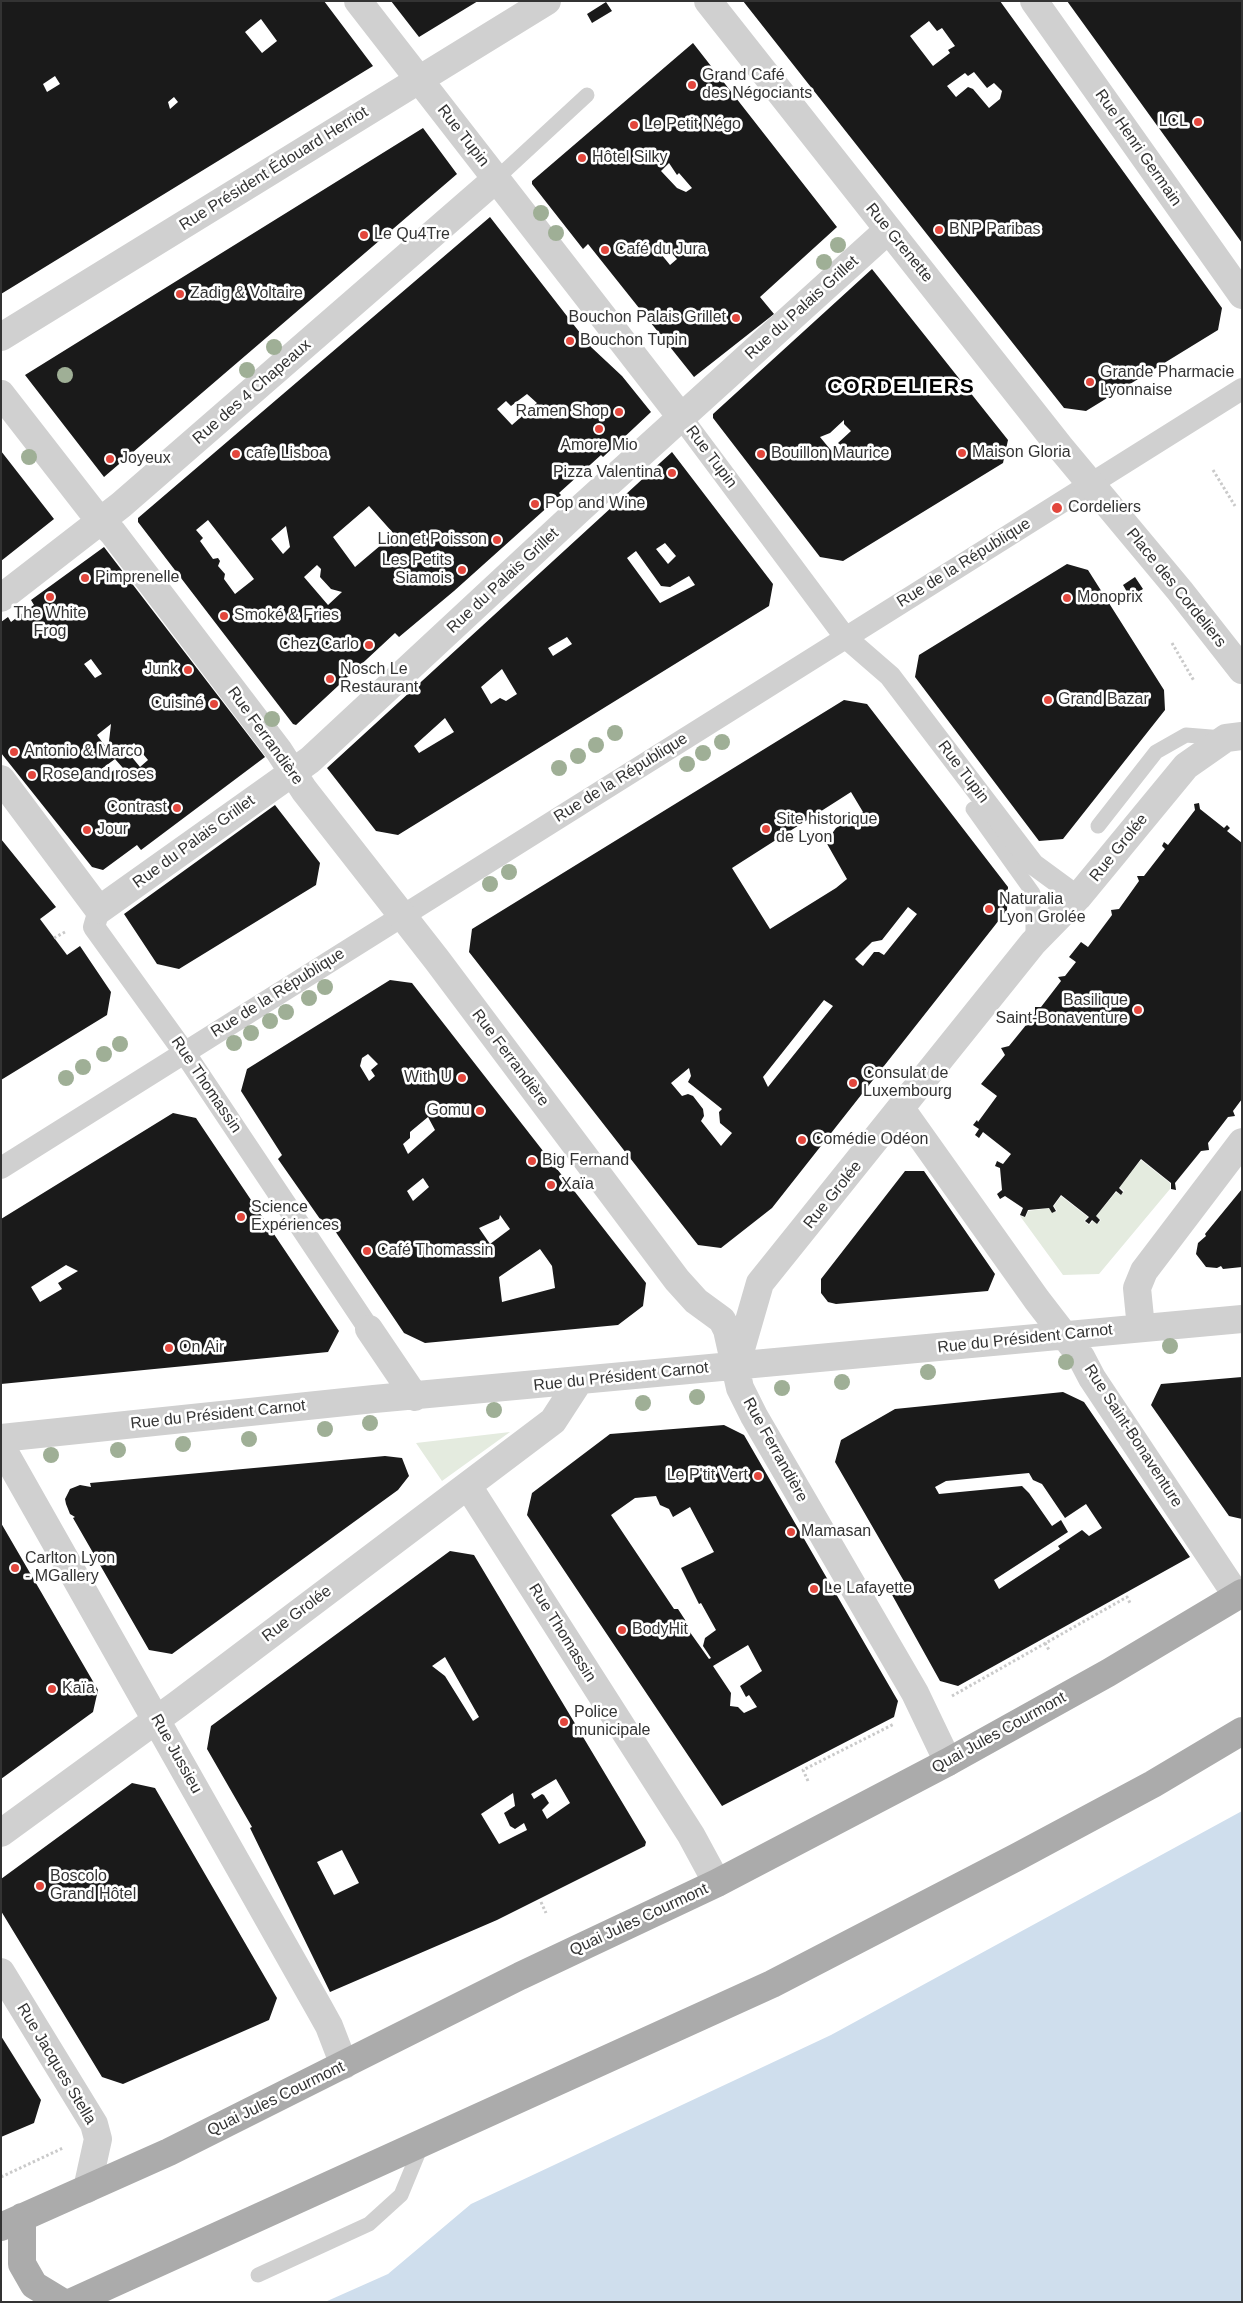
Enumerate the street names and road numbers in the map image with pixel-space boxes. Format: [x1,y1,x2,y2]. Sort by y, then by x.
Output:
street label: Rue Henri Germain [1091,86,1185,210]
street label: Rue Tupin [433,101,493,171]
street label: Rue Président Édouard Herriot [176,103,372,235]
street label: Rue Grenette [861,200,937,286]
street label: Rue du Palais Grillet [741,252,863,364]
street label: Rue des 4 Chapeaux [189,335,315,449]
street label: Rue Tupin [681,422,741,492]
street label: Rue de la République [894,514,1034,612]
street label: Rue du Palais Grillet [443,524,563,638]
street label: Place des Cordeliers [1122,525,1230,651]
street label: Rue Ferrandière [223,683,307,789]
street label: Rue de la République [551,729,691,827]
street label: Rue Tupin [933,737,993,807]
street label: Rue du Palais Grillet [129,791,259,893]
street label: Rue Grolée [1086,810,1152,886]
street label: Rue de la République [208,944,348,1042]
street label: Rue Ferrandière [467,1006,553,1110]
street label: Rue Thomassin [167,1033,245,1137]
street label: Rue Grolée [800,1157,866,1233]
street label: Rue du Président Carnot [936,1320,1114,1358]
street label: Rue du Président Carnot [532,1358,710,1396]
street label: Rue Saint-Bonaventure [1080,1361,1186,1511]
street label: Rue Ferrandière [738,1394,812,1506]
street label: Rue du Président Carnot [129,1396,307,1434]
street label: Rue Thomassin [524,1580,600,1686]
street label: Rue Grolée [259,1582,335,1646]
street label: Quai Jules Courmont [929,1688,1069,1778]
street label: Rue Jussieu [146,1711,206,1797]
street label: Quai Jules Courmont [567,1880,711,1960]
street label: Rue Jacques Stella [12,2000,100,2128]
street label: Quai Jules Courmont [204,2057,348,2141]

